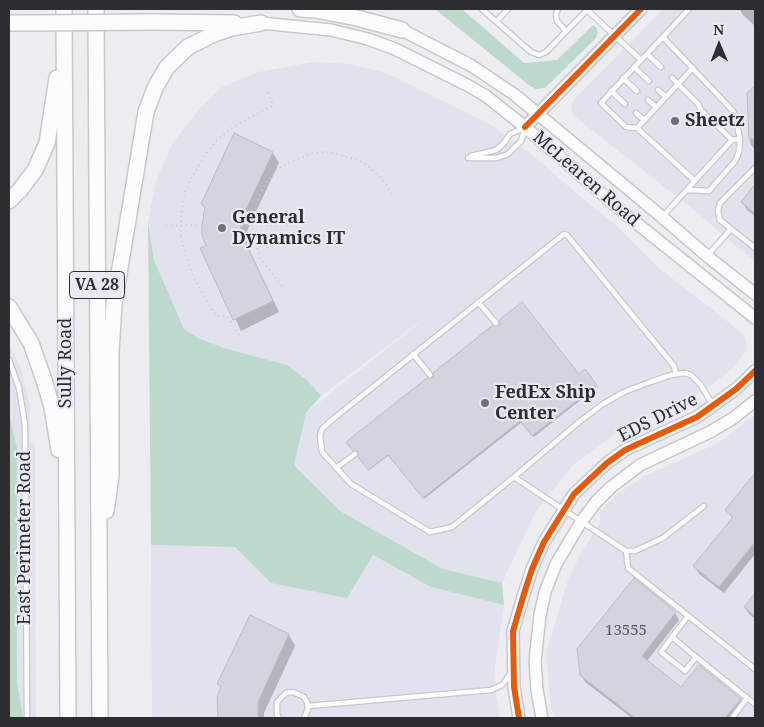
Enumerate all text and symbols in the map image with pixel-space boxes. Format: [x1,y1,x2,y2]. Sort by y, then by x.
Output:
north arrow [694,20,744,70]
text: N [713,20,724,39]
place label: Sheetz [685,110,745,132]
marker: Sheetz [669,115,681,127]
street label: McLearen Road [528,127,644,231]
place label: General Dynamics IT [232,207,345,250]
marker: General Dynamics IT [216,222,228,234]
road number: VA 28 [70,272,124,298]
street label: Sully Road [55,318,77,408]
place label: FedEx Ship Center [495,382,596,424]
street label: EDS Drive [615,389,701,447]
marker: FedEx Ship Center [479,397,491,409]
street label: East Perimeter Road [14,451,36,625]
house number: 13555 [605,622,647,640]

